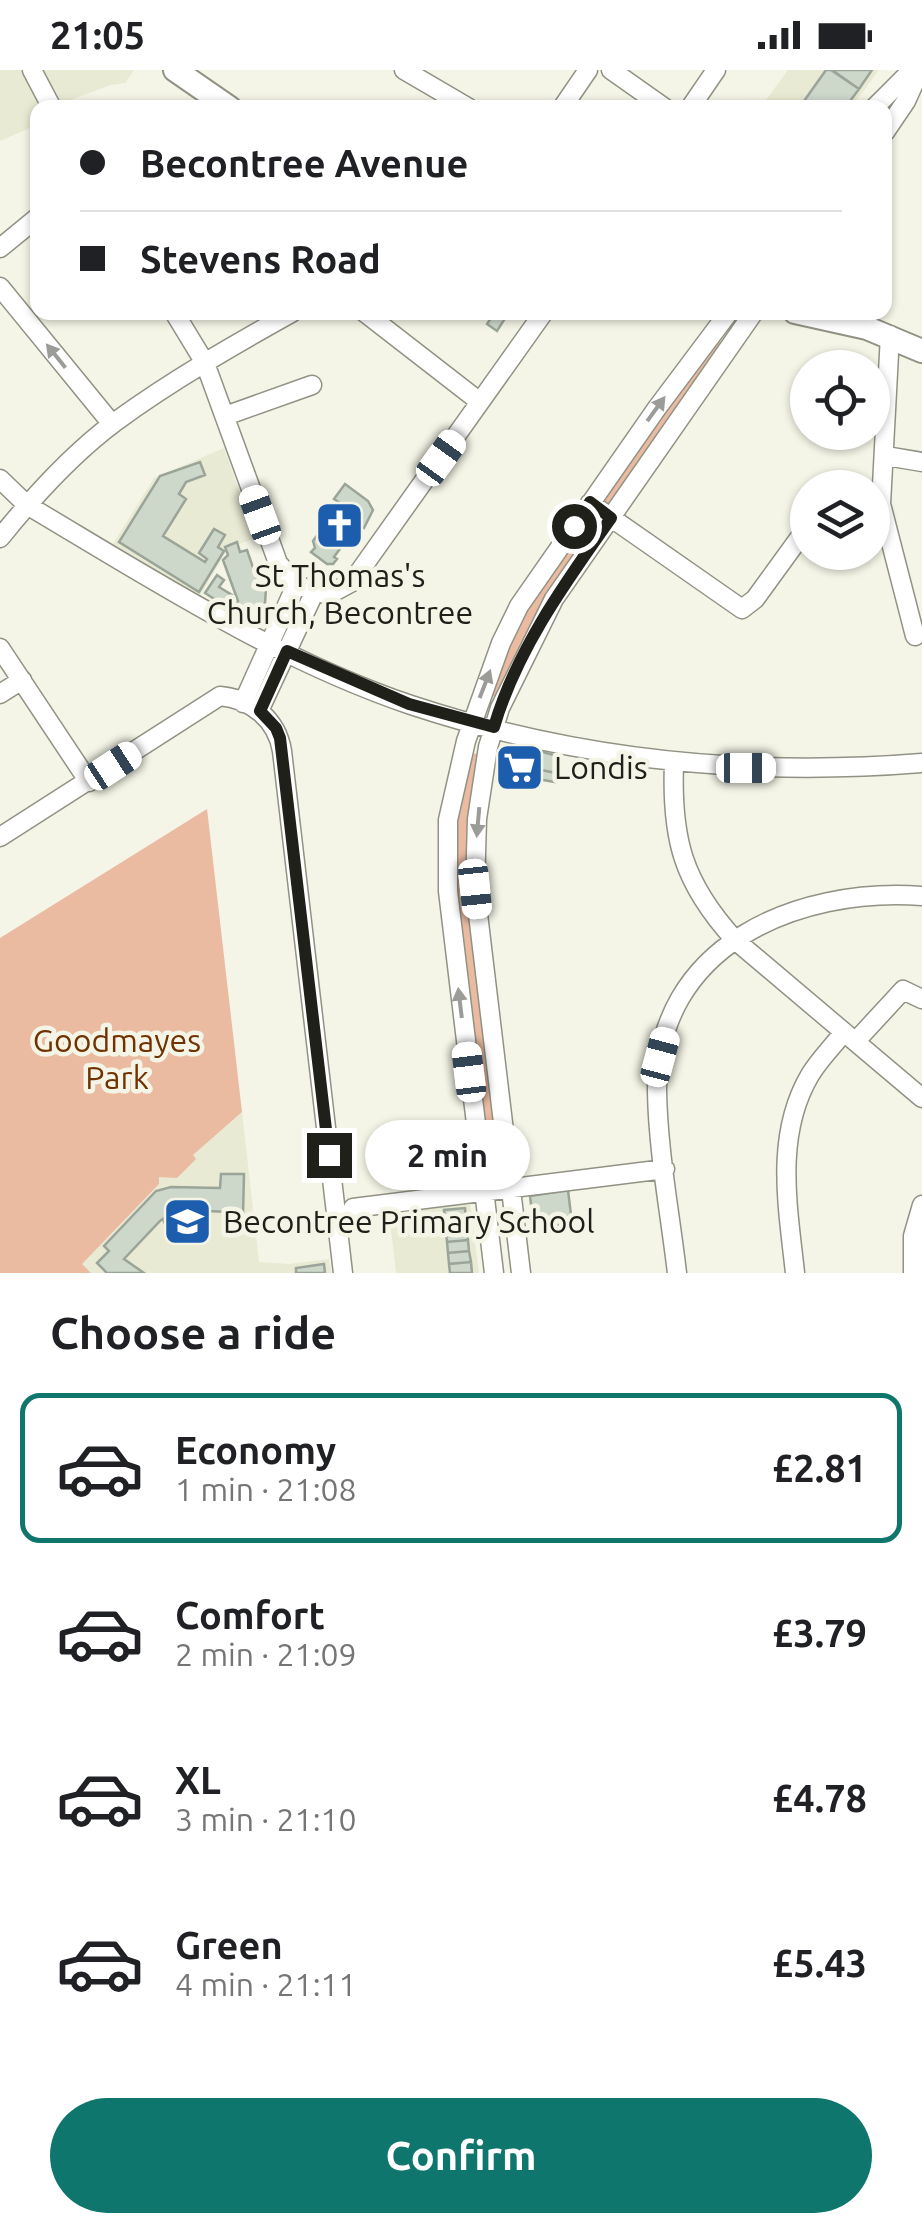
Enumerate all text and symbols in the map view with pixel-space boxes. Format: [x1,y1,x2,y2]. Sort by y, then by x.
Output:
text: 21:05 [50,14,145,56]
text: Becontree Avenue [140,142,468,184]
text: Stevens Road [140,238,381,280]
one-way arrow [46,343,67,368]
map controls [790,350,890,570]
button: locate [790,350,890,450]
one-way arrow [646,396,666,422]
car [411,425,471,491]
button: layers [790,470,890,570]
car [236,482,284,548]
church icon: St Thomas's Church, Becontree [314,500,366,552]
route start [552,504,597,549]
place label: St Thomas's Church, Becontree [207,557,473,630]
one-way arrow [478,668,493,698]
car [80,737,146,795]
supermarket icon: Londis [493,742,545,794]
place label: Londis [554,749,648,785]
car [716,753,776,783]
one-way arrow [469,806,485,838]
car [457,858,493,920]
one-way arrow [452,986,468,1018]
park label: Goodmayes Park [33,1022,201,1095]
car [638,1024,682,1090]
car [450,1040,488,1104]
callout: 2 min [364,1120,529,1190]
route end [307,1133,352,1178]
text: 2 min [407,1137,488,1173]
school or university icon: Becontree Primary School [162,1196,214,1248]
place label: Becontree Primary School [223,1203,595,1239]
text: Choose a ride [50,1307,336,1358]
icon: car [55,1423,145,1513]
text: Economy [175,1429,336,1471]
text: £2.81 [772,1447,867,1489]
text: 1 min · 21:08 [175,1471,357,1507]
icon: car [55,1588,145,1678]
text: Comfort [175,1594,325,1636]
text: £3.79 [772,1612,867,1654]
text: 2 min · 21:09 [175,1636,357,1672]
icon: car [55,1753,145,1843]
text: XL [175,1759,221,1801]
text: £4.78 [772,1777,867,1819]
text: 3 min · 21:10 [175,1801,357,1837]
icon: car [55,1918,145,2008]
text: Green [175,1924,283,1966]
text: £5.43 [772,1942,867,1984]
text: 4 min · 21:11 [175,1966,357,2002]
button: Confirm [50,2098,872,2213]

